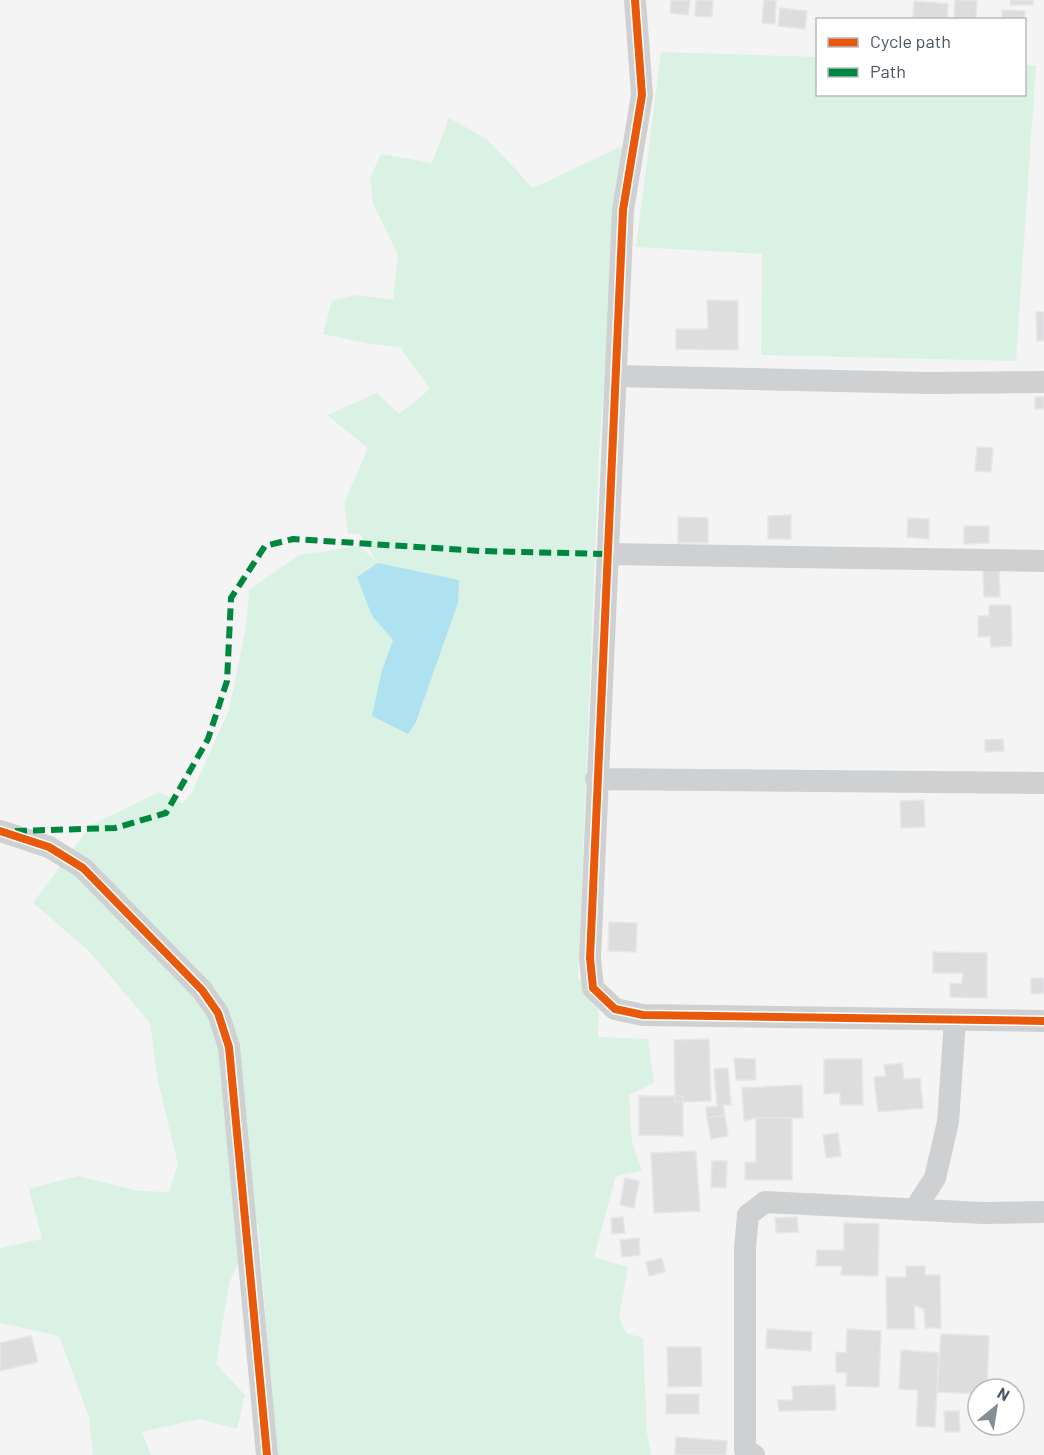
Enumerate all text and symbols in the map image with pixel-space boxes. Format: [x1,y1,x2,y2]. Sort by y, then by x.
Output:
legend [816,18,1026,96]
text: Cycle path [870,30,951,52]
text: Path [870,60,906,82]
north arrow [966,1377,1026,1437]
text: N [994,1383,1013,1404]

